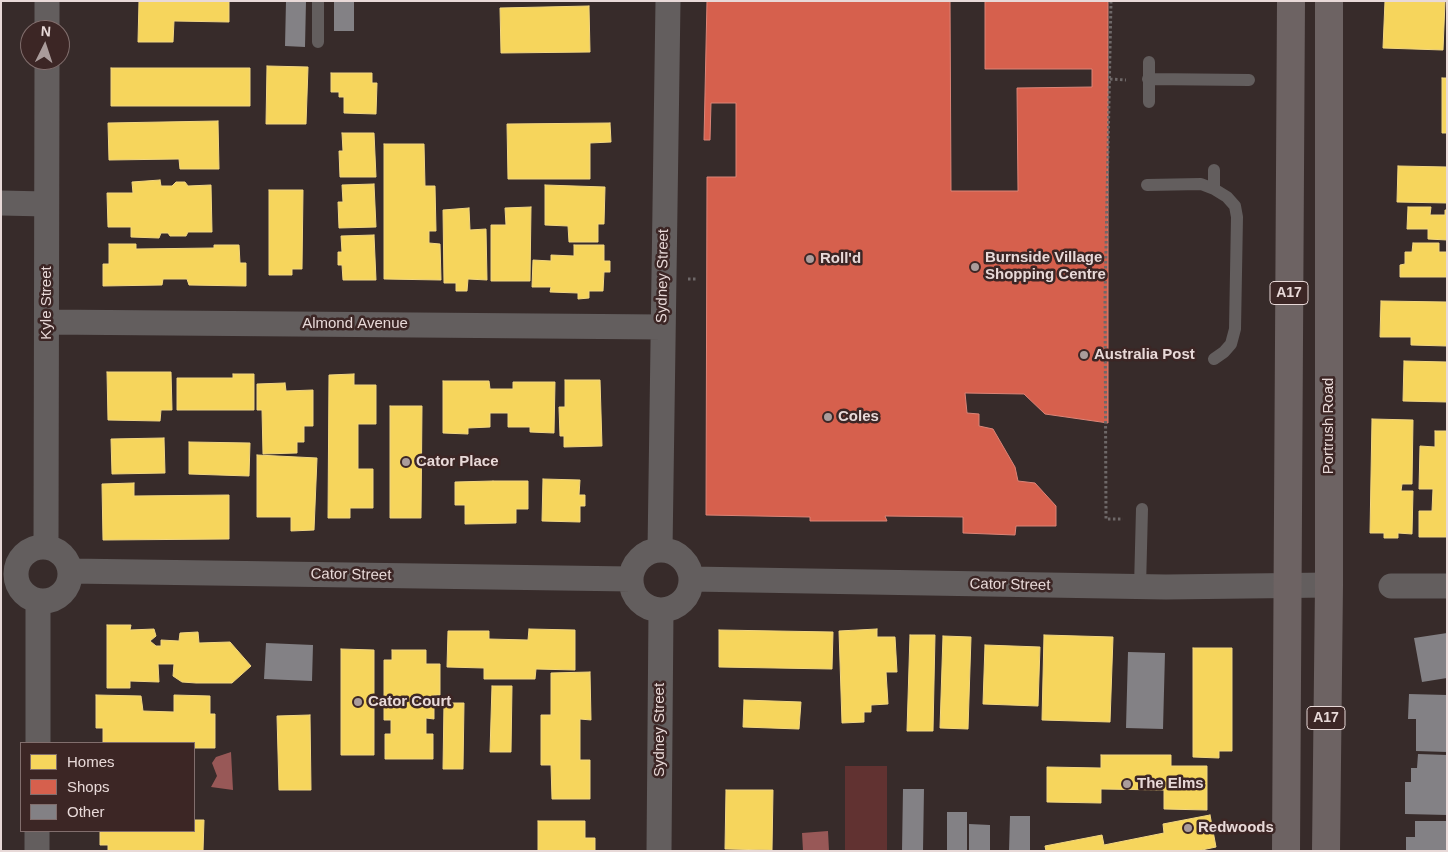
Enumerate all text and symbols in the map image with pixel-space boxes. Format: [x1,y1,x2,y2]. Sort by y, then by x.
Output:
north arrow [20,20,70,70]
text: N [40,23,52,39]
street label: Sydney Street [653,229,673,323]
place label: Burnside Village Shopping Centre [985,249,1106,284]
place label: Roll'd [820,250,861,268]
marker: Roll'd [804,253,816,265]
marker: Burnside Village Shopping Centre [969,261,981,273]
street label: Kyle Street [38,266,56,340]
road number: A17 [1270,282,1308,304]
street label: Almond Avenue [302,315,408,333]
place label: Australia Post [1094,346,1195,364]
marker: Australia Post [1078,349,1090,361]
street label: Portrush Road [1320,378,1338,474]
place label: Coles [838,408,879,426]
marker: Coles [822,411,834,423]
place label: Cator Place [416,453,499,471]
marker: Cator Place [400,456,412,468]
street label: Cator Street [310,565,392,585]
street label: Cator Street [969,575,1051,595]
street label: Sydney Street [651,683,669,777]
place label: Cator Court [368,693,451,711]
marker: Cator Court [352,696,364,708]
road number: A17 [1307,706,1345,730]
legend [20,742,195,832]
text: Homes [67,753,115,770]
place label: The Elms [1137,775,1204,793]
text: Shops [67,778,110,795]
marker: The Elms [1121,778,1133,790]
text: Other [67,803,105,820]
place label: Redwoods [1198,819,1274,837]
marker: Redwoods [1182,822,1194,834]

